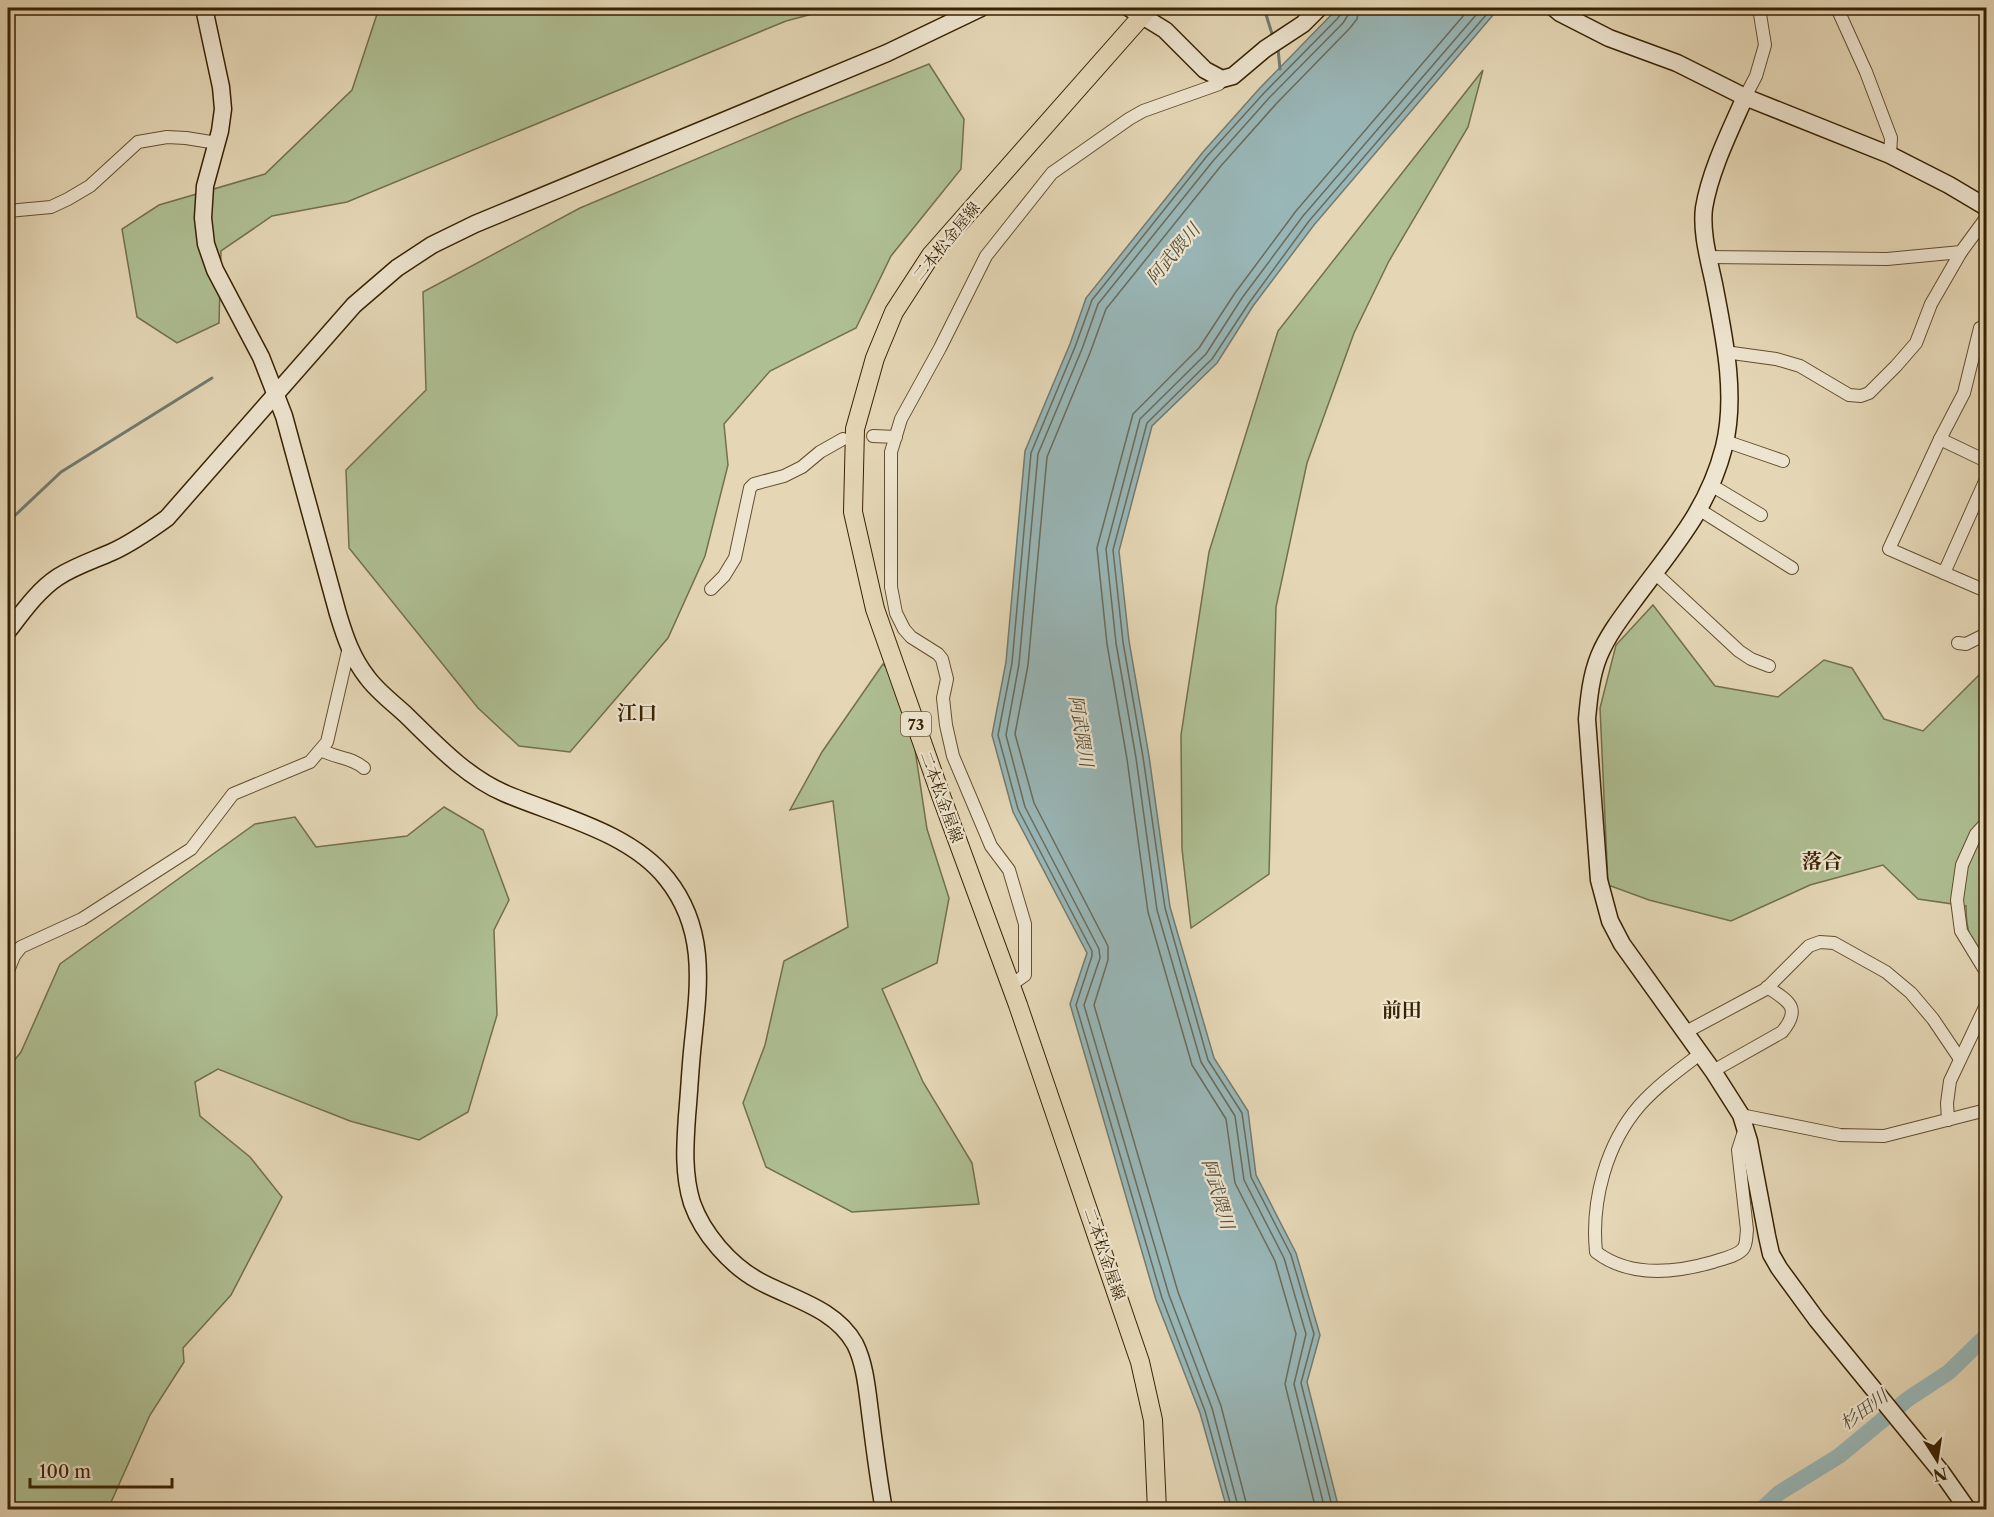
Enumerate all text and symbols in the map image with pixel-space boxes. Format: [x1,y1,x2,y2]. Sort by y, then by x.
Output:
street label: 二本松金屋線 [908,197,984,285]
water label: 阿武隈川 [1141,218,1206,289]
water label: 阿武隈川 [1065,694,1098,770]
district label: 江口 [617,701,657,725]
road number: 73 [901,712,931,736]
street label: 二本松金屋線 [916,748,968,846]
district label: 落合 [1802,849,1842,873]
district label: 前田 [1382,998,1422,1022]
water label: 阿武隈川 [1198,1156,1239,1234]
street label: 二本松金屋線 [1080,1205,1130,1303]
water label: 杉田川 [1836,1384,1894,1435]
north arrow [1907,1430,1967,1490]
scale bar [30,1451,172,1489]
text: 100 m [39,1461,91,1483]
text: N [1931,1463,1949,1486]

